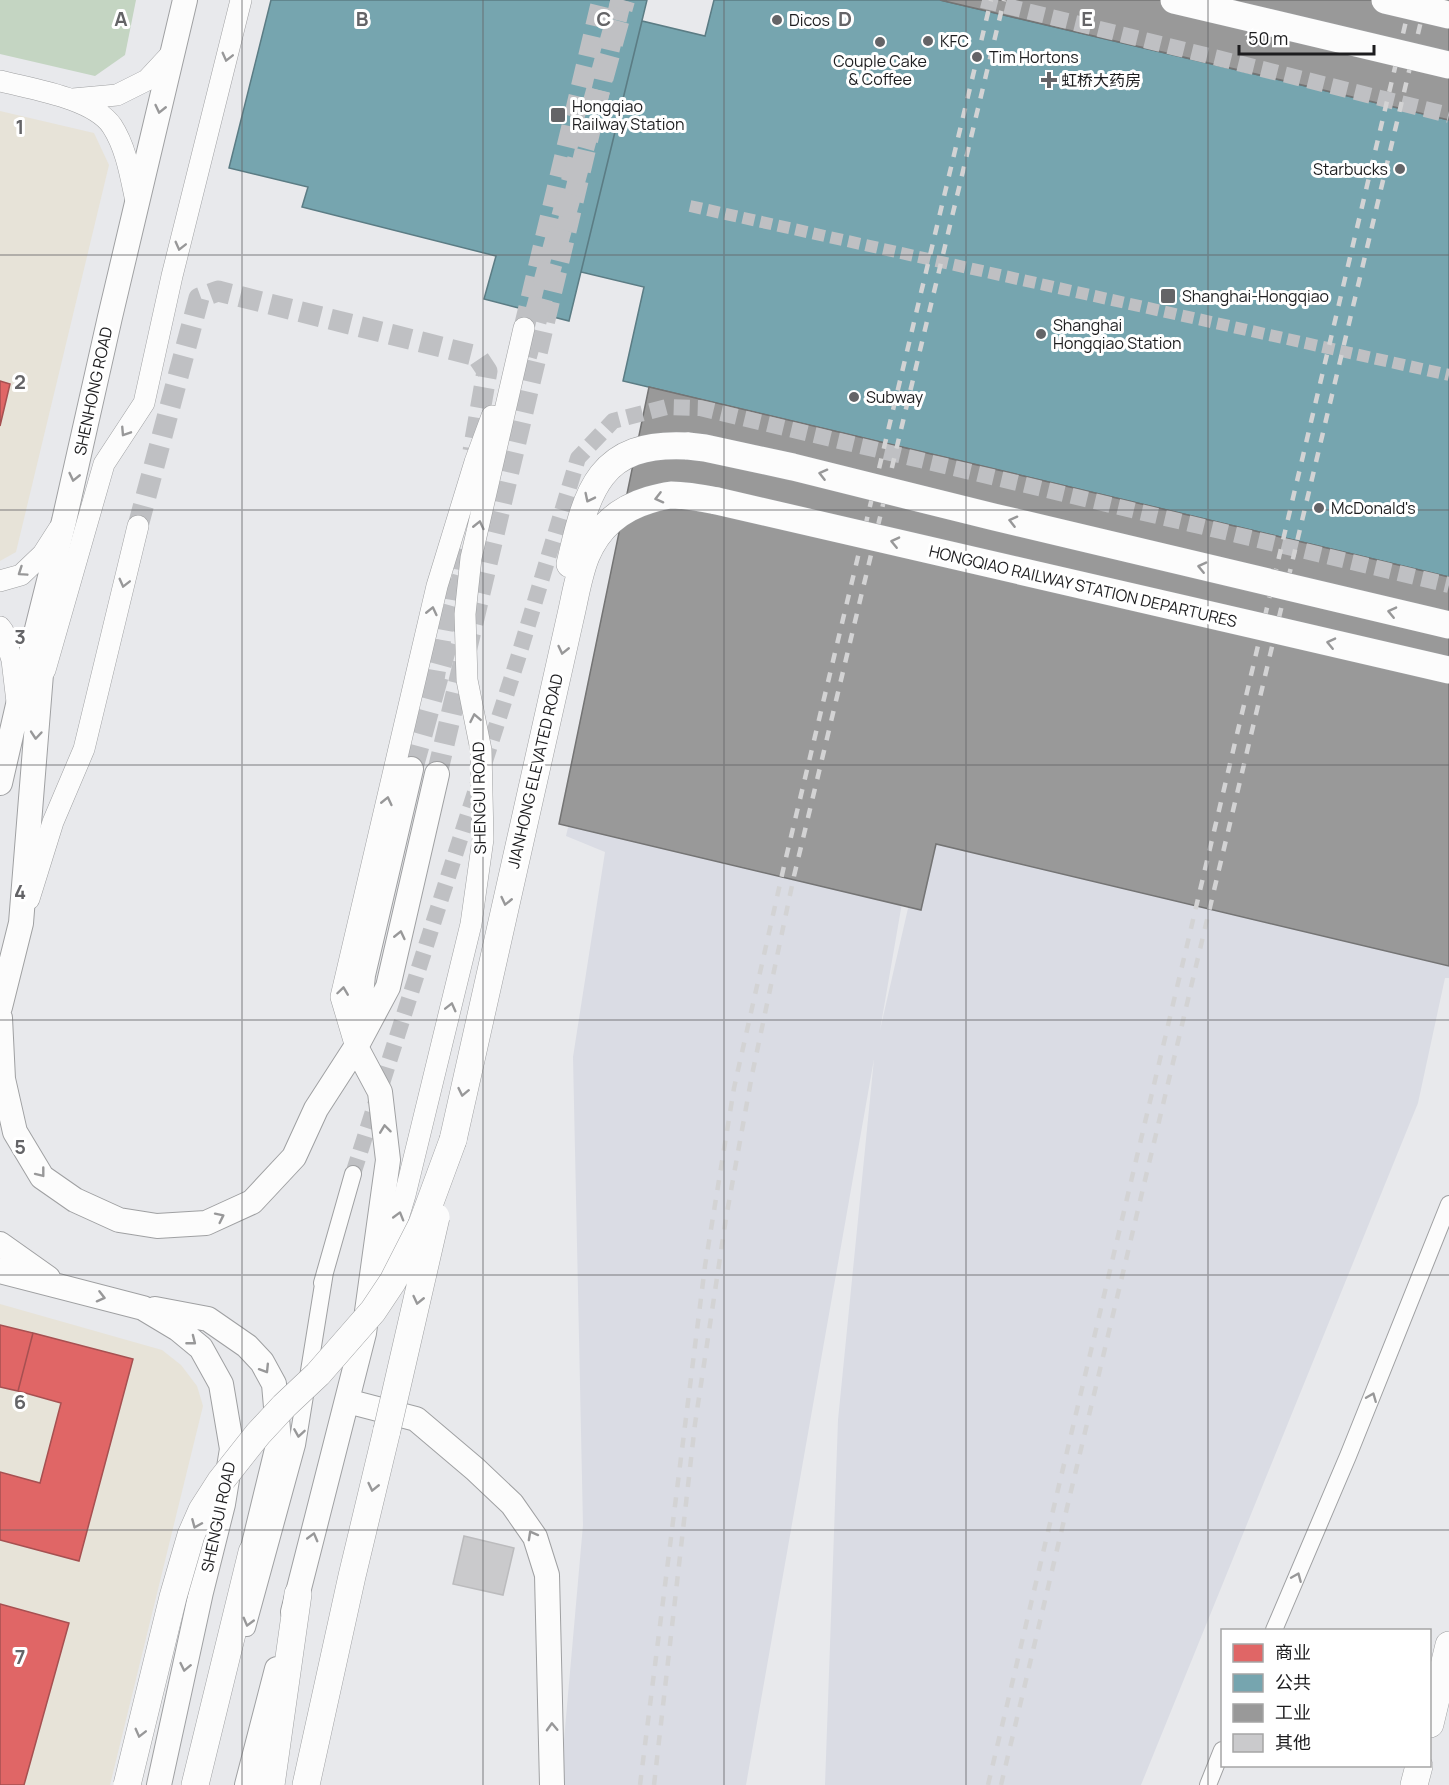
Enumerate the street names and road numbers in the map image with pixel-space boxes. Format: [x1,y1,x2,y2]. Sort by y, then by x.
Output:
street label: SHENHONG ROAD [69,324,117,457]
street label: HONGQIAO RAILWAY STATION DEPARTURES [927,540,1239,632]
street label: JIANHONG ELEVATED ROAD [502,671,568,871]
street label: SHENGUI ROAD [467,741,491,854]
street label: SHENGUI ROAD [196,1459,241,1574]

